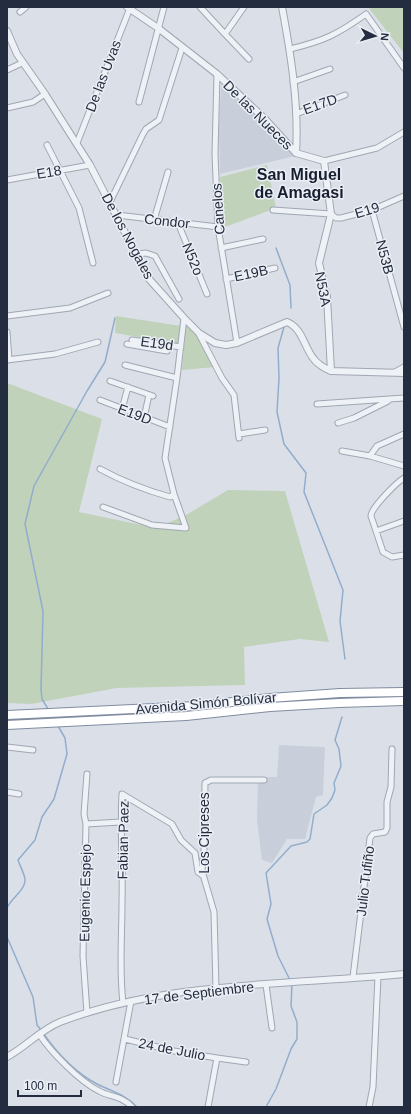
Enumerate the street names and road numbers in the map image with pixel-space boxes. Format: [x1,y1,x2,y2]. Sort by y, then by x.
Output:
street label: De las Uvas [82,38,124,114]
street label: De las Nueces [220,77,296,153]
street label: E17D [301,90,339,118]
street label: E18 [35,162,63,182]
street label: Canelos [208,183,228,235]
street label: De los Nogales [99,190,157,282]
street label: E19 [353,199,381,221]
street label: Condor [143,211,191,231]
street label: N53B [373,238,397,276]
street label: N52o [179,240,207,278]
street label: E19B [233,262,269,284]
street label: N53A [312,270,334,308]
street label: E19d [140,333,174,353]
street label: E19D [116,400,154,428]
street label: Avenida Simón Bolívar [135,689,277,717]
street label: Los Cipreses [196,792,212,874]
street label: Fabian Paez [114,801,132,879]
street label: Eugenio Espejo [76,844,94,942]
street label: Julio Tufiño [353,845,377,917]
street label: 17 de Septiembre [143,978,255,1008]
street label: 24 de Julio [137,1035,207,1063]

